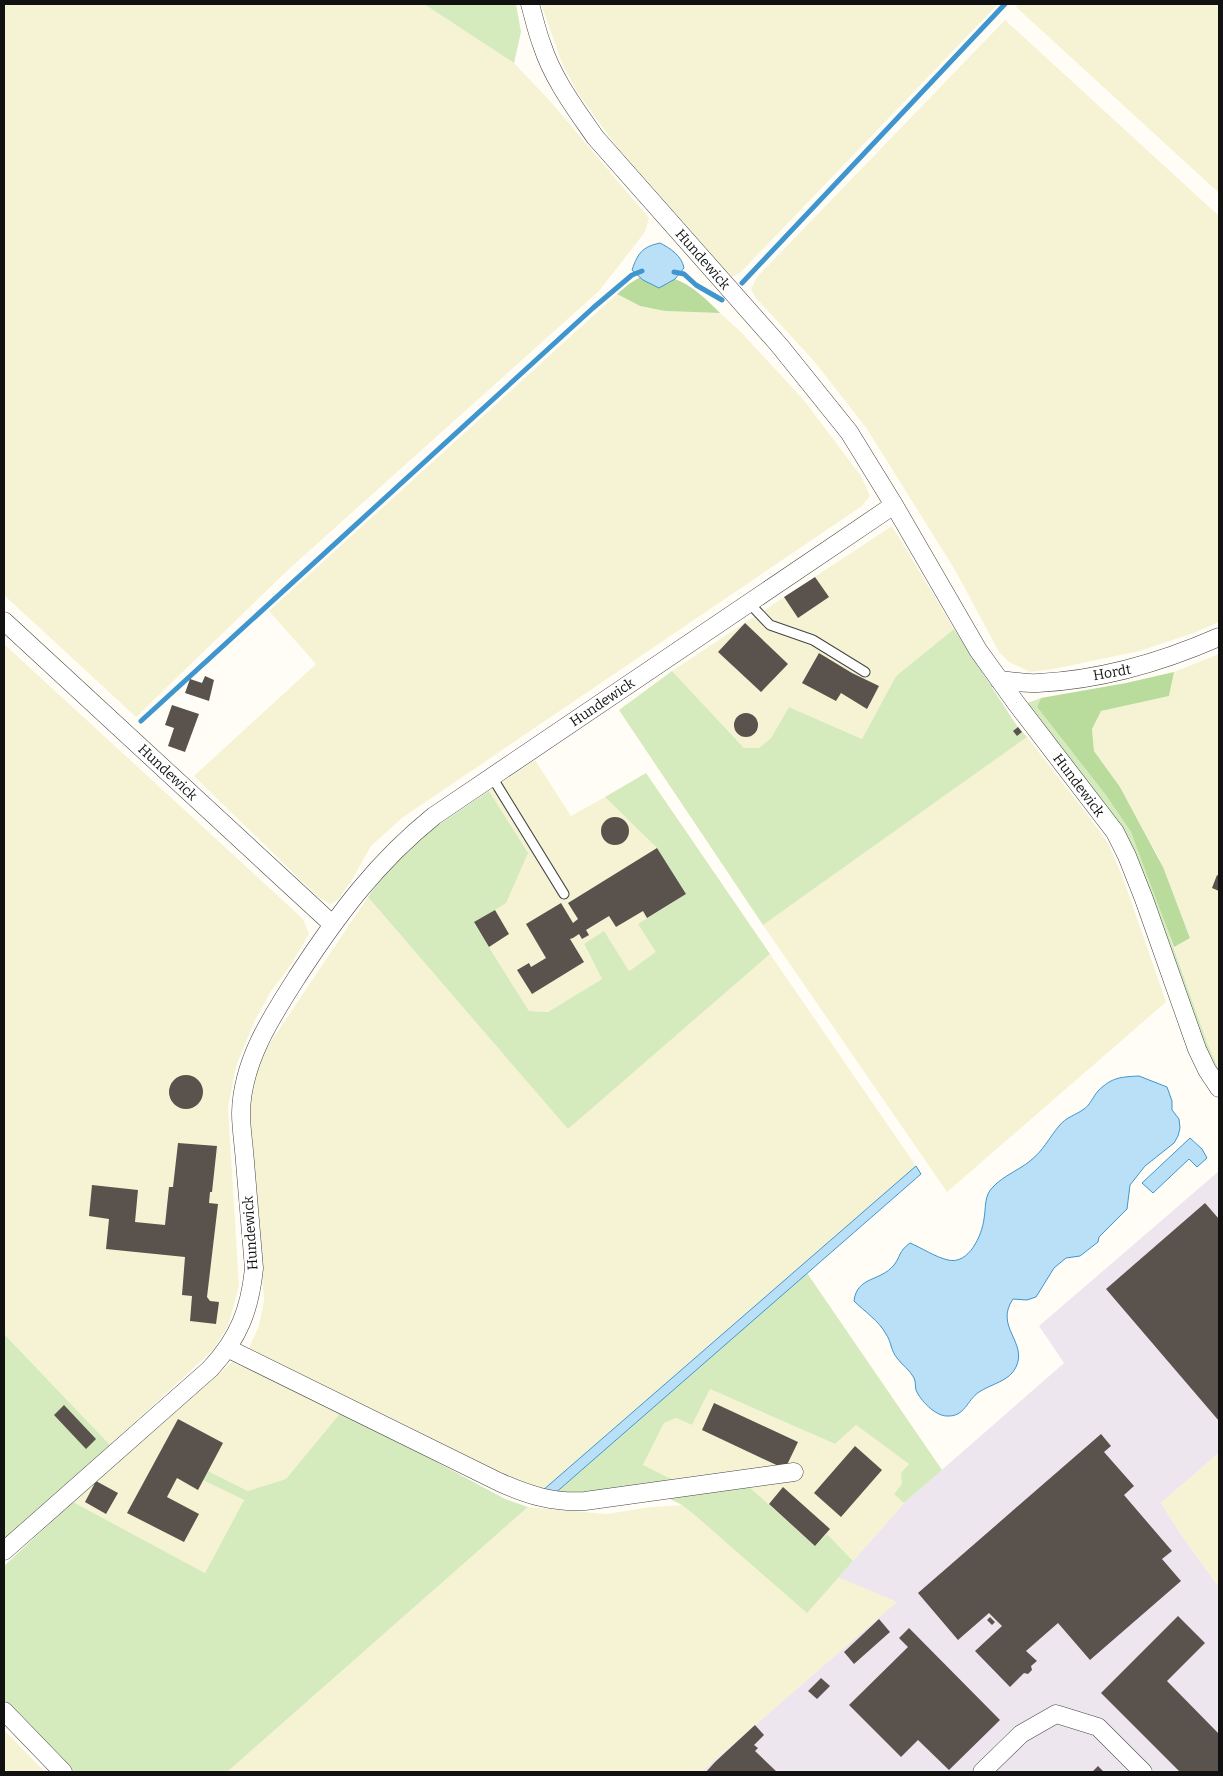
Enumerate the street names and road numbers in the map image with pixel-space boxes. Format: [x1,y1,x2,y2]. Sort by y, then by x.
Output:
street label: Hundewick [672,226,734,293]
street label: Hordt [1092,661,1132,684]
street label: Hundewick [567,674,638,730]
street label: Hundewick [135,741,201,804]
street label: Hundewick [1049,750,1108,820]
street label: Hundewick [239,1195,262,1271]

